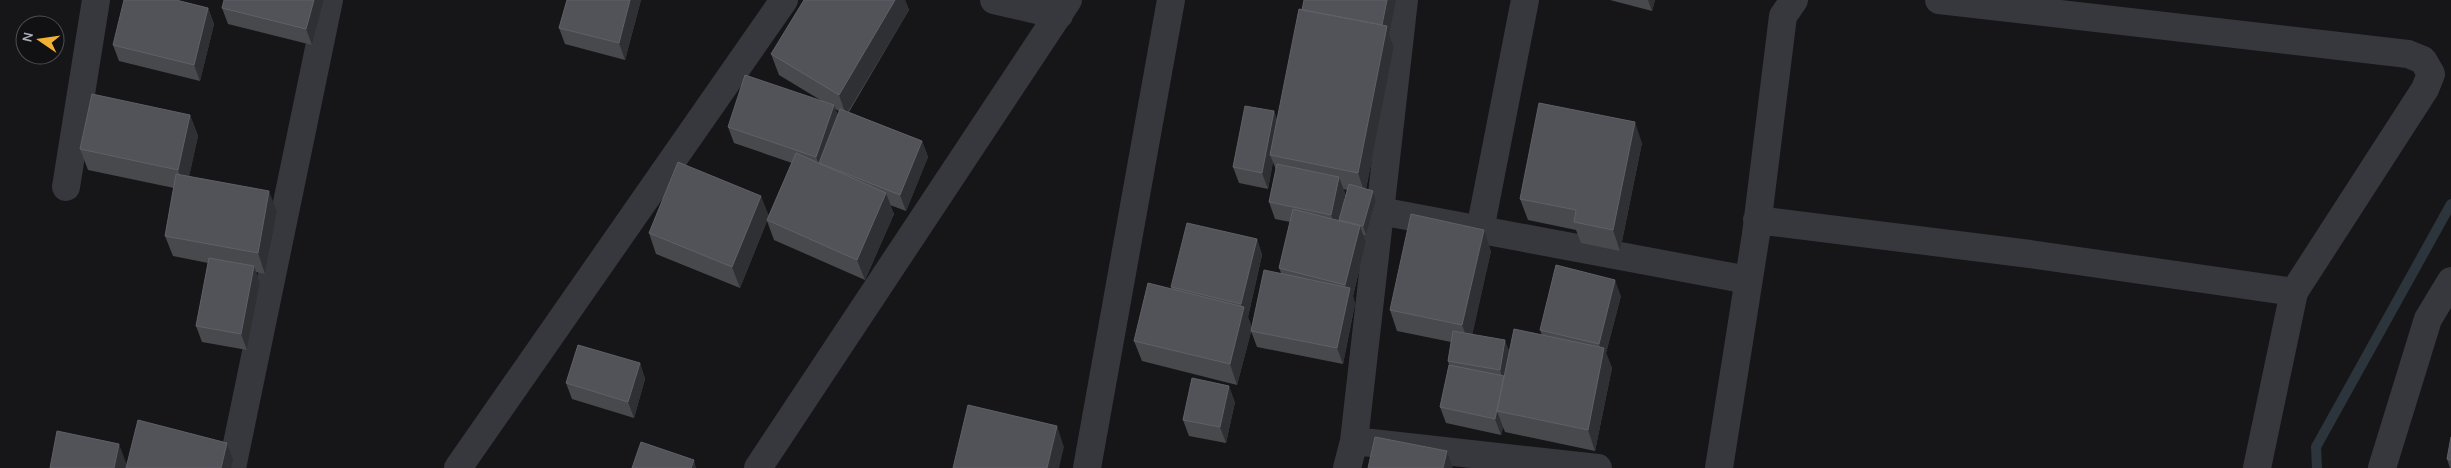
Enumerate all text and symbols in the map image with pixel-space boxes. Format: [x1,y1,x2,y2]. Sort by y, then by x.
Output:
north arrow [15,15,65,65]
text: N [18,30,37,44]

